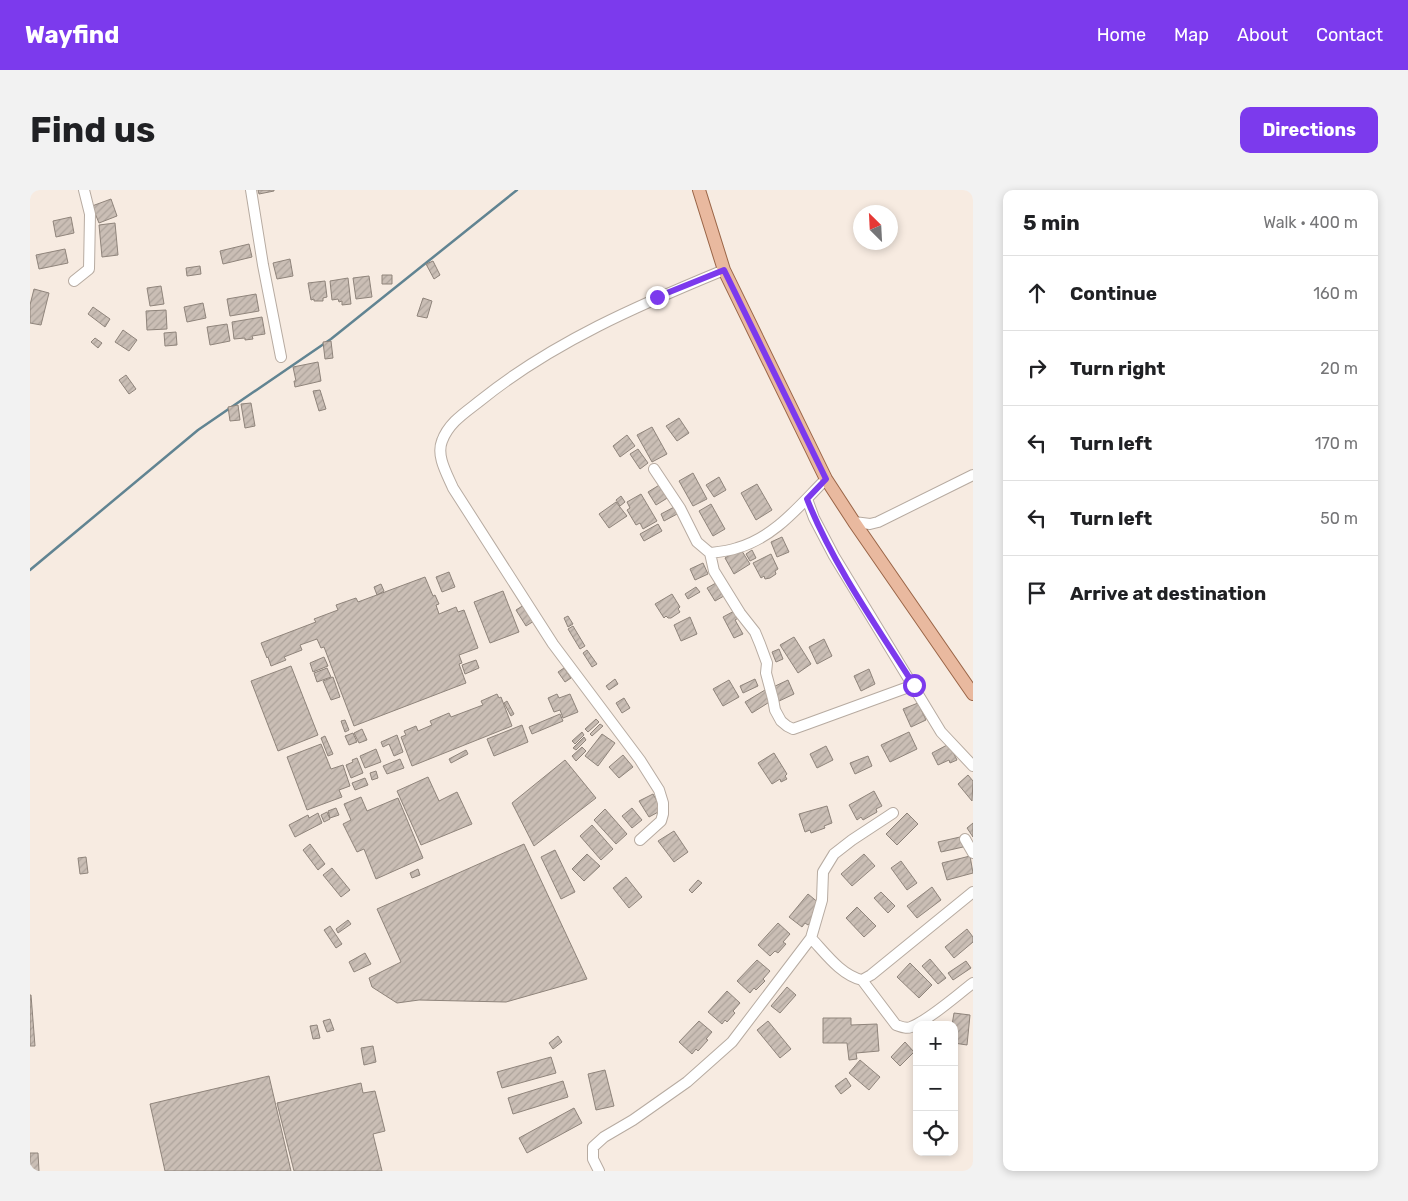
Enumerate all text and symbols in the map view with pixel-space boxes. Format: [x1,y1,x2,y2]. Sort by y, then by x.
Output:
text: Wayfind [25,21,119,49]
text: Home [1097,24,1146,46]
text: Map [1174,24,1209,46]
text: About [1237,24,1288,46]
text: Contact [1316,24,1383,46]
button: Directions [1240,107,1378,153]
text: Find us [30,109,155,151]
north arrow [853,205,898,250]
text: 5 min [1023,210,1080,235]
text: Walk · 400 m [1263,213,1358,232]
icon: ahead [1023,279,1051,307]
text: Continue [1070,282,1157,305]
text: 160 m [1313,284,1358,303]
route end [646,286,669,309]
icon: right [1023,354,1051,382]
text: Turn right [1070,357,1165,380]
text: 20 m [1320,359,1358,378]
icon: left [1023,429,1051,457]
text: Turn left [1070,432,1152,455]
text: 170 m [1315,434,1358,453]
icon: left [1023,504,1051,532]
text: Turn left [1070,507,1152,530]
text: 50 m [1320,509,1358,528]
icon: arrive [1023,579,1051,607]
text: Arrive at destination [1070,582,1266,605]
route start [903,674,926,697]
map controls [913,1021,958,1156]
button: + [913,1021,958,1066]
button: − [913,1066,958,1111]
button: locate [913,1111,958,1156]

